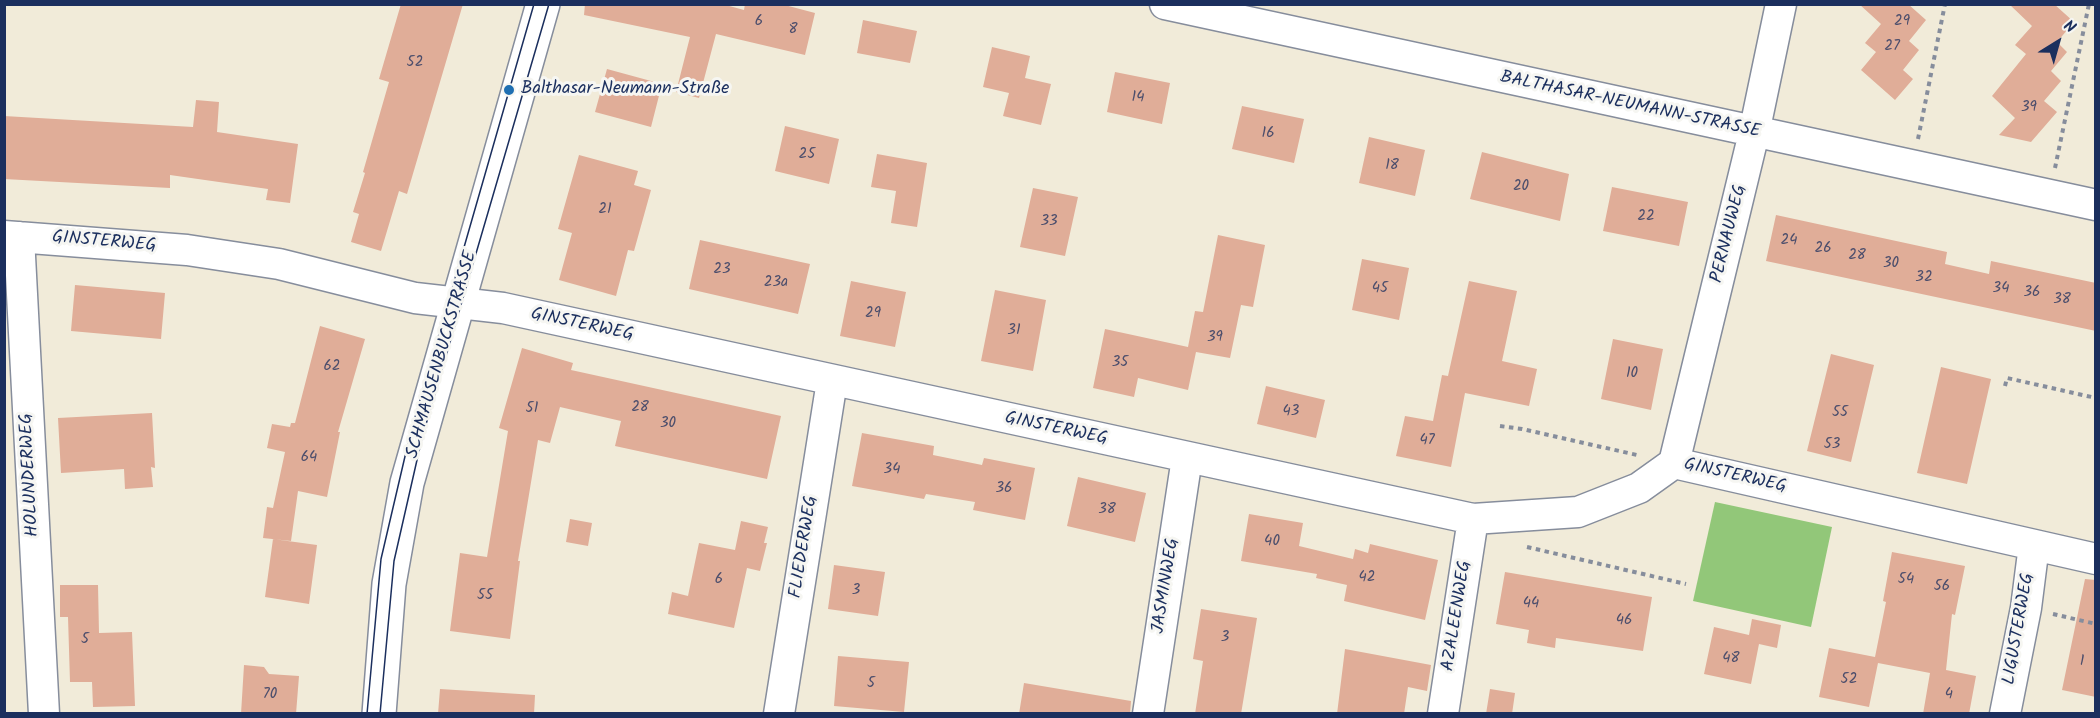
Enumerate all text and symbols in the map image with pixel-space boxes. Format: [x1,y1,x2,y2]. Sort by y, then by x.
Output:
north arrow [2028,12,2088,72]
house number: 6 [755,13,763,31]
house number: 29 [1894,13,1910,31]
text: N [2058,14,2081,40]
house number: 8 [788,21,798,39]
house number: 27 [1884,38,1900,56]
house number: 52 [407,54,423,72]
street label: BALTHASAR-NEUMANN-STRASSE [1498,68,1762,144]
place label: Balthasar-Neumann-Straße [521,79,729,101]
marker: Balthasar-Neumann-Straße [502,83,516,97]
house number: 14 [1132,89,1144,107]
house number: 39 [2021,99,2037,117]
house number: 16 [1261,125,1275,143]
house number: 25 [799,146,815,164]
house number: 18 [1385,157,1399,175]
house number: 20 [1513,178,1529,196]
street label: PERNAUWEG [1707,183,1753,285]
house number: 21 [598,201,612,219]
house number: 22 [1637,208,1655,226]
house number: 33 [1040,213,1058,231]
street label: GINSTERWEG [51,228,157,258]
house number: 24 [1781,232,1797,250]
house number: 26 [1814,240,1832,258]
house number: 28 [1848,247,1866,265]
street label: SCHMAUSENBUCKSTRASSE [403,249,483,461]
house number: 30 [1883,255,1899,273]
house number: 23 [713,261,731,279]
house number: 32 [1915,269,1933,287]
house number: 23a [764,274,788,292]
house number: 45 [1372,280,1388,298]
house number: 34 [1993,280,2009,298]
house number: 36 [2024,284,2040,302]
house number: 38 [2053,291,2071,309]
street label: GINSTERWEG [529,305,635,347]
house number: 29 [865,305,881,323]
house number: 31 [1007,322,1021,340]
house number: 39 [1207,329,1223,347]
house number: 35 [1112,354,1128,372]
house number: 62 [323,358,341,376]
house number: 10 [1626,365,1638,383]
house number: 28 [631,399,649,417]
house number: 51 [526,400,538,418]
house number: 43 [1283,403,1299,421]
house number: 55 [1832,404,1848,422]
street label: GINSTERWEG [1003,409,1109,451]
street label: HOLUNDERWEG [17,412,45,538]
house number: 30 [660,415,676,433]
house number: 47 [1419,432,1435,450]
house number: 53 [1824,436,1840,454]
house number: 64 [301,449,317,467]
street label: GINSTERWEG [1682,455,1788,499]
house number: 34 [884,461,900,479]
house number: 36 [996,480,1012,498]
street label: FLIEDERWEG [786,494,824,600]
house number: 38 [1098,501,1116,519]
house number: 40 [1264,533,1280,551]
street label: JASMINWEG [1149,537,1185,635]
street label: AZALEENWEG [1439,559,1477,673]
house number: 42 [1359,569,1375,587]
house number: 6 [715,571,723,589]
house number: 54 [1898,571,1914,589]
street label: LIGUSTERWEG [2000,571,2040,687]
house number: 56 [1934,578,1950,596]
house number: 3 [852,582,860,600]
house number: 55 [477,587,493,605]
house number: 44 [1523,595,1539,613]
house number: 46 [1616,612,1632,630]
house number: 3 [1221,629,1229,647]
house number: 5 [81,631,89,649]
house number: 48 [1722,650,1740,668]
house number: 1 [2080,653,2084,671]
house number: 52 [1841,671,1857,689]
house number: 5 [867,675,875,693]
house number: 70 [263,686,277,704]
house number: 4 [1945,686,1953,704]

